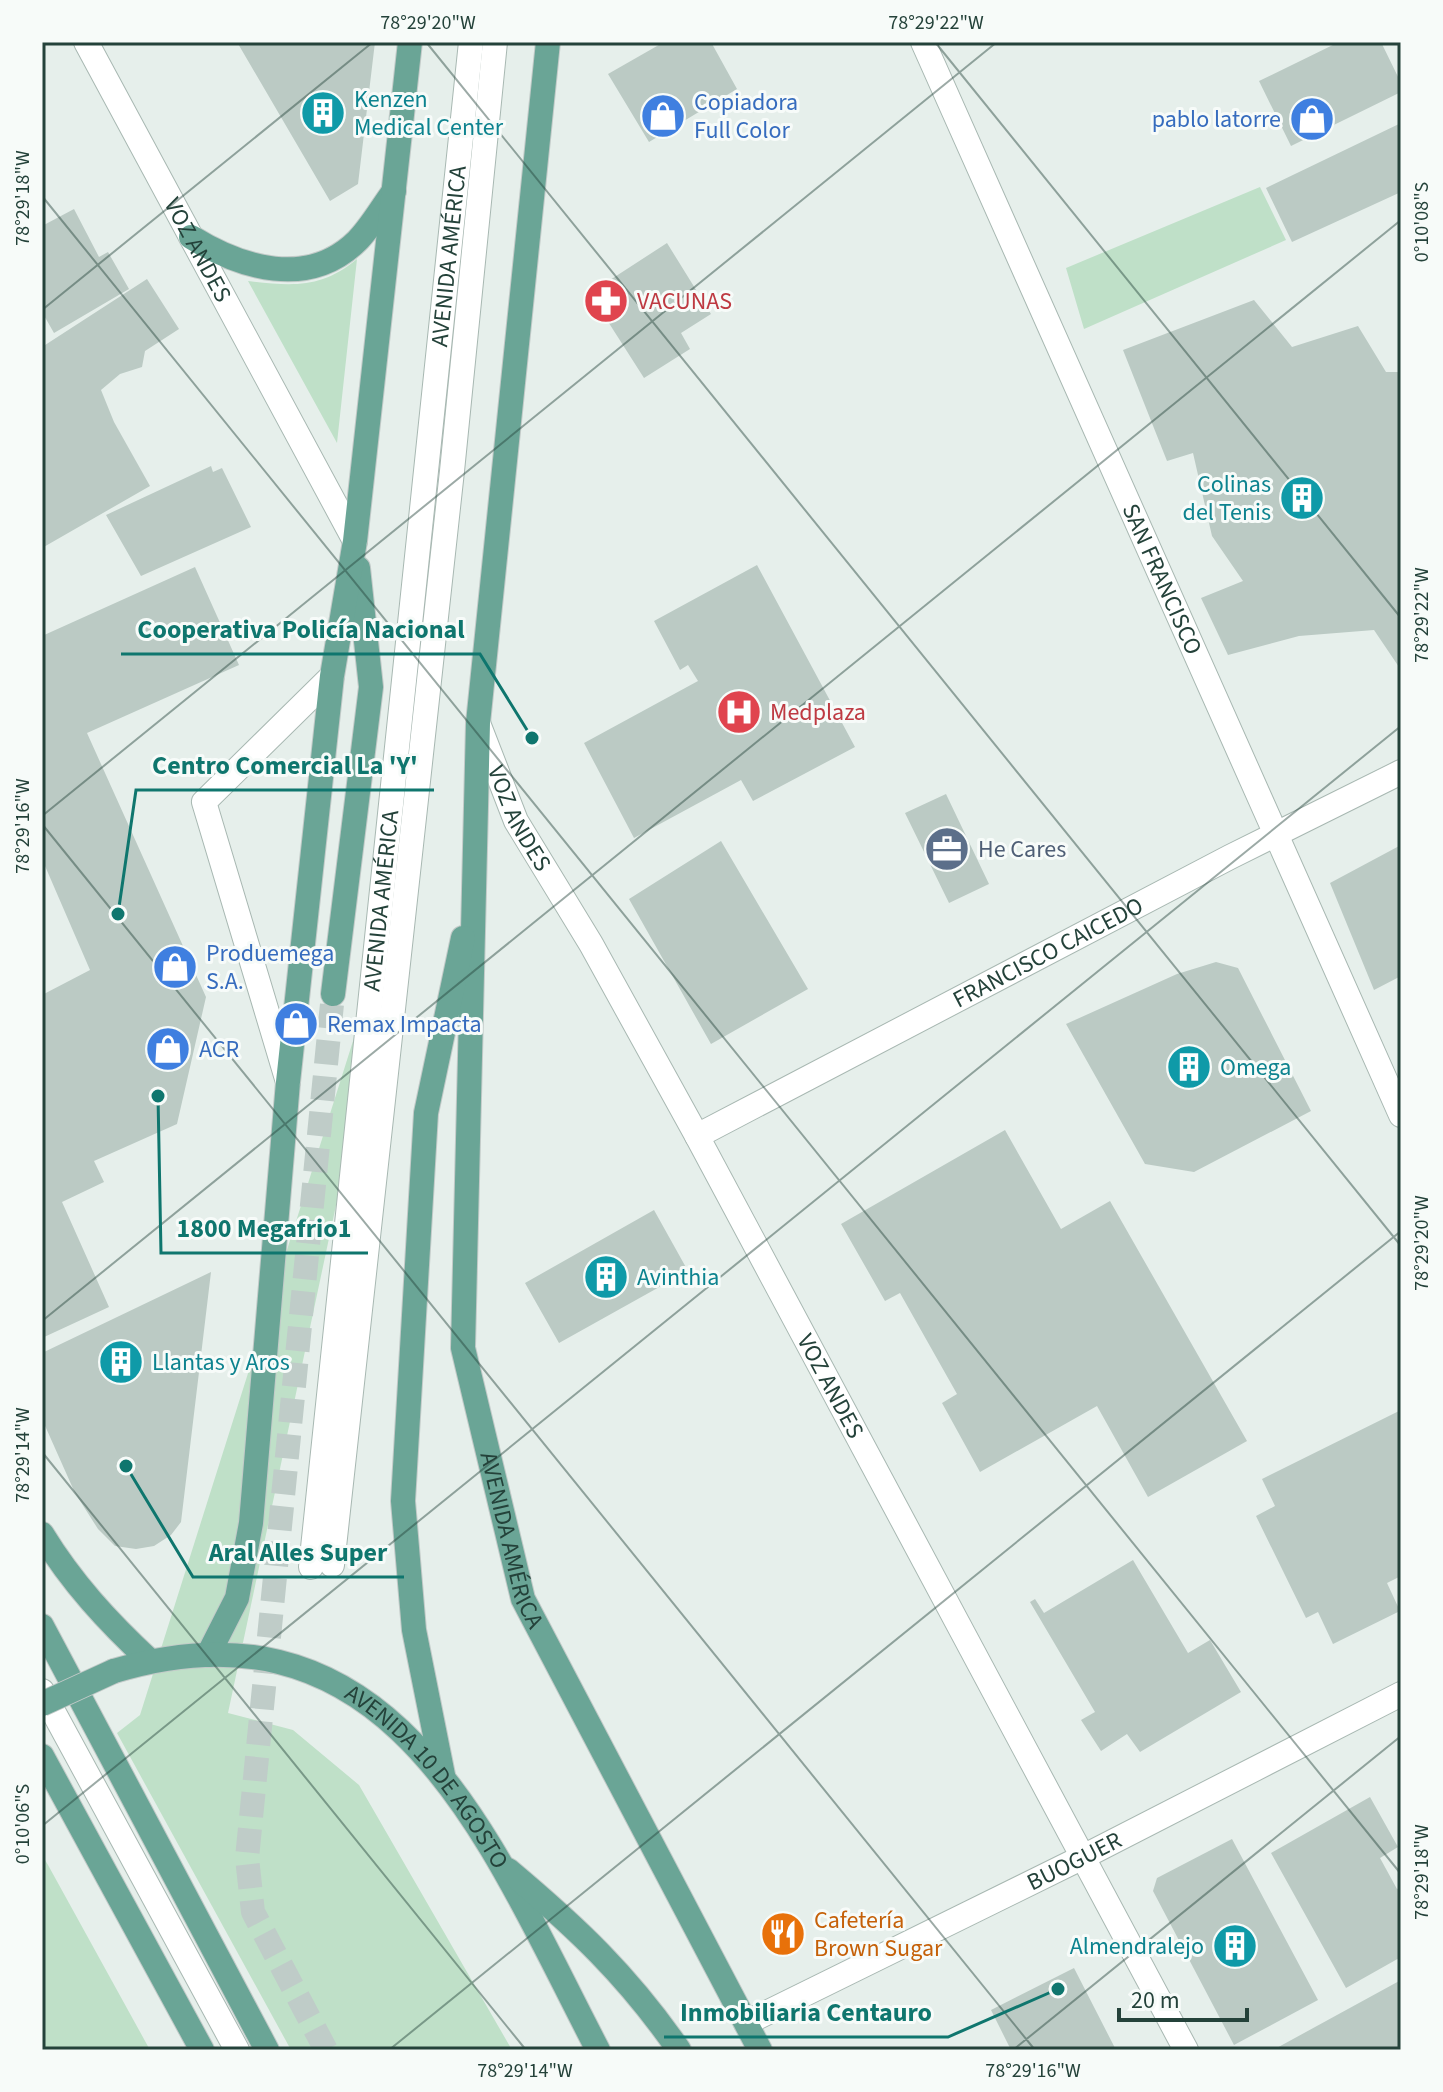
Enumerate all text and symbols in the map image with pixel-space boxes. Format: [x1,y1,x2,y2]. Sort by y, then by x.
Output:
text: 78°29'20"W [380,9,476,37]
text: 78°29'22"W [888,9,984,37]
place label: Kenzen Medical Center [354,82,504,145]
place label: Copiadora Full Color [694,85,798,148]
building icon: Kenzen Medical Center [299,89,347,137]
shop icon: Copiadora Full Color [639,92,687,140]
shop icon: pablo latorre [1288,95,1336,143]
place label: pablo latorre [1152,102,1281,137]
text: 78°29'18"W [9,150,37,246]
street label: AVENIDA AMÉRICA [422,164,475,348]
text: 0°10'08"S [1408,182,1436,262]
street label: VOZ ANDES [155,191,240,308]
pharmacy icon: VACUNAS [582,277,630,325]
place label: VACUNAS [637,284,732,319]
place label: Colinas del Tenis [1183,467,1271,530]
building icon: Colinas del Tenis [1278,474,1326,522]
street label: SAN FRANCISCO [1113,498,1211,660]
text: 78°29'22"W [1408,567,1436,663]
callout: Cooperativa Policía Nacional [121,604,480,654]
text: Cooperativa Policía Nacional [137,611,465,648]
hospital icon: Medplaza [715,688,763,736]
place label: Medplaza [770,695,866,730]
callout: Centro Comercial La 'Y' [136,740,434,790]
text: Centro Comercial La 'Y' [152,747,418,784]
street label: VOZ ANDES [479,760,560,878]
text: 78°29'16"W [9,778,37,874]
street label: AVENIDA AMÉRICA [354,808,408,993]
office icon: He Cares [923,825,971,873]
place label: He Cares [978,832,1066,867]
street label: FRANCISCO CAICEDO [946,888,1149,1017]
place label: Produemega S.A. [206,936,334,999]
shop icon: Produemega S.A. [151,943,199,991]
shop icon: Remax Impacta [272,1000,320,1048]
place label: Remax Impacta [327,1007,482,1042]
shop icon: ACR [144,1025,192,1073]
place label: ACR [199,1032,239,1067]
building icon: Omega [1165,1043,1213,1091]
place label: Omega [1220,1050,1291,1085]
text: 78°29'20"W [1408,1195,1436,1291]
callout: 1800 Megafrio1 [161,1203,368,1253]
text: 1800 Megafrio1 [177,1210,351,1247]
building icon: Avinthia [582,1253,630,1301]
place label: Avinthia [637,1260,719,1295]
street label: VOZ ANDES [788,1327,873,1445]
building icon: Llantas y Aros [97,1338,145,1386]
place label: Llantas y Aros [152,1345,290,1380]
text: 78°29'14"W [9,1407,37,1503]
street label: AVENIDA AMÉRICA [471,1448,553,1635]
callout: Aral Alles Super [193,1527,404,1577]
text: Aral Alles Super [208,1534,388,1571]
street label: AVENIDA 10 DE AGOSTO [338,1675,517,1875]
text: 0°10'06"S [9,1784,37,1864]
street label: BUOGUER [1021,1822,1128,1900]
text: 78°29'18"W [1408,1824,1436,1920]
place label: Cafetería Brown Sugar [814,1903,943,1966]
restaurant icon: Cafetería Brown Sugar [759,1910,807,1958]
building icon: Almendralejo [1211,1922,1259,1970]
place label: Almendralejo [1070,1929,1204,1964]
scale bar [1119,1972,1247,2022]
text: 20 m [1131,1983,1180,2018]
callout: Inmobiliaria Centauro [664,1987,948,2037]
text: Inmobiliaria Centauro [680,1994,932,2031]
text: 78°29'14"W [477,2057,573,2085]
text: 78°29'16"W [985,2057,1081,2085]

